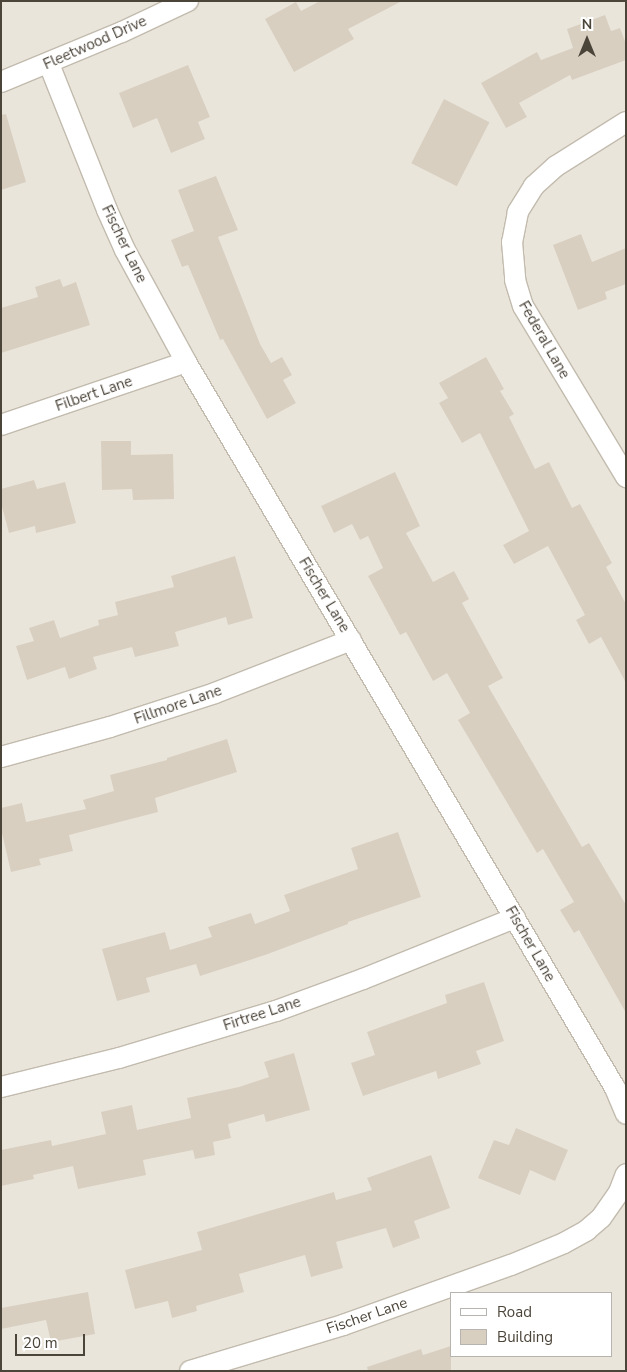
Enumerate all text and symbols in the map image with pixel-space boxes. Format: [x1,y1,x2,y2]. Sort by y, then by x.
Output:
street label: Fleetwood Drive [41,12,149,74]
north arrow [562,15,612,65]
text: N [582,15,592,34]
street label: Fischer Lane [97,202,151,286]
street label: Federal Lane [515,298,573,382]
street label: Filbert Lane [53,372,135,416]
street label: Fischer Lane [295,554,353,636]
street label: Fillmore Lane [132,682,224,728]
street label: Fischer Lane [501,903,559,985]
street label: Firtree Lane [221,993,303,1035]
legend [450,1292,612,1357]
street label: Fischer Lane [324,1294,410,1338]
text: Road [497,1302,532,1322]
scale bar [18,1324,88,1356]
text: Building [497,1327,553,1347]
text: 20 m [23,1333,58,1353]

